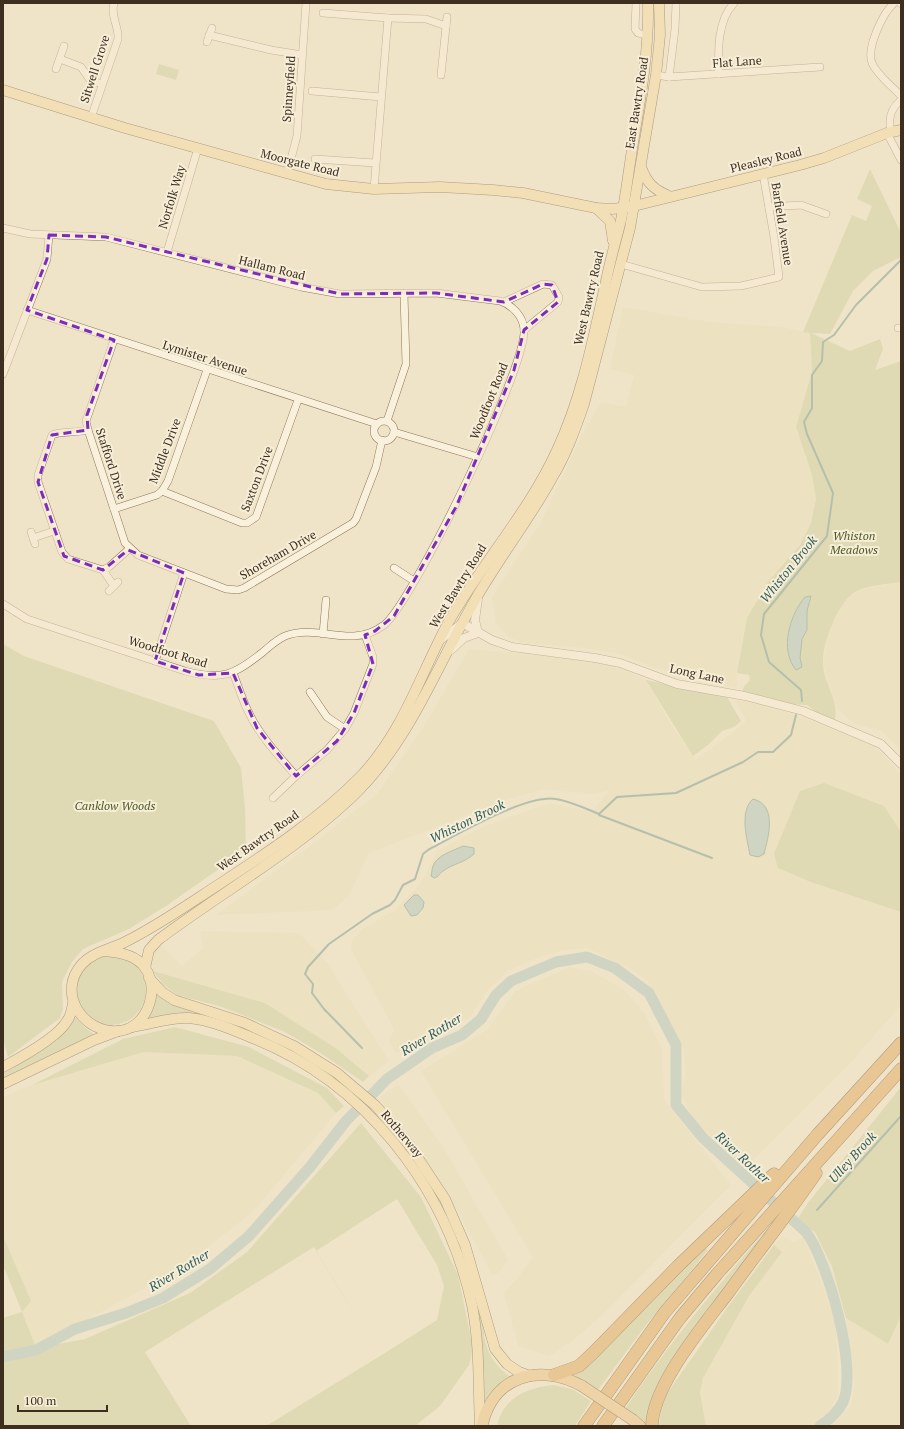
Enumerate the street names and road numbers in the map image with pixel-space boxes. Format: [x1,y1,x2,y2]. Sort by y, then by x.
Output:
street label: Sitwell Grove [77,33,113,105]
street label: Flat Lane [712,52,762,71]
street label: Spinneyfield [279,55,298,123]
street label: East Bawtry Road [622,56,651,150]
street label: Pleasley Road [729,143,804,176]
street label: Moorgate Road [259,145,341,180]
street label: Norfolk Way [155,162,189,231]
street label: Barfield Avenue [769,181,796,266]
street label: West Bawtry Road [570,249,607,346]
street label: Hallam Road [237,252,307,283]
street label: Lymister Avenue [161,337,249,378]
street label: Woodfoot Road [466,360,511,441]
street label: Middle Drive [145,416,184,485]
street label: Stafford Drive [93,426,130,502]
street label: Saxton Drive [237,444,276,513]
street label: Shoreham Drive [237,527,319,583]
street label: West Bawtry Road [426,541,490,631]
street label: Woodfoot Road [127,632,210,671]
street label: Long Lane [668,660,726,687]
street label: West Bawtry Road [214,807,302,874]
street label: Rotherway [378,1107,427,1161]

